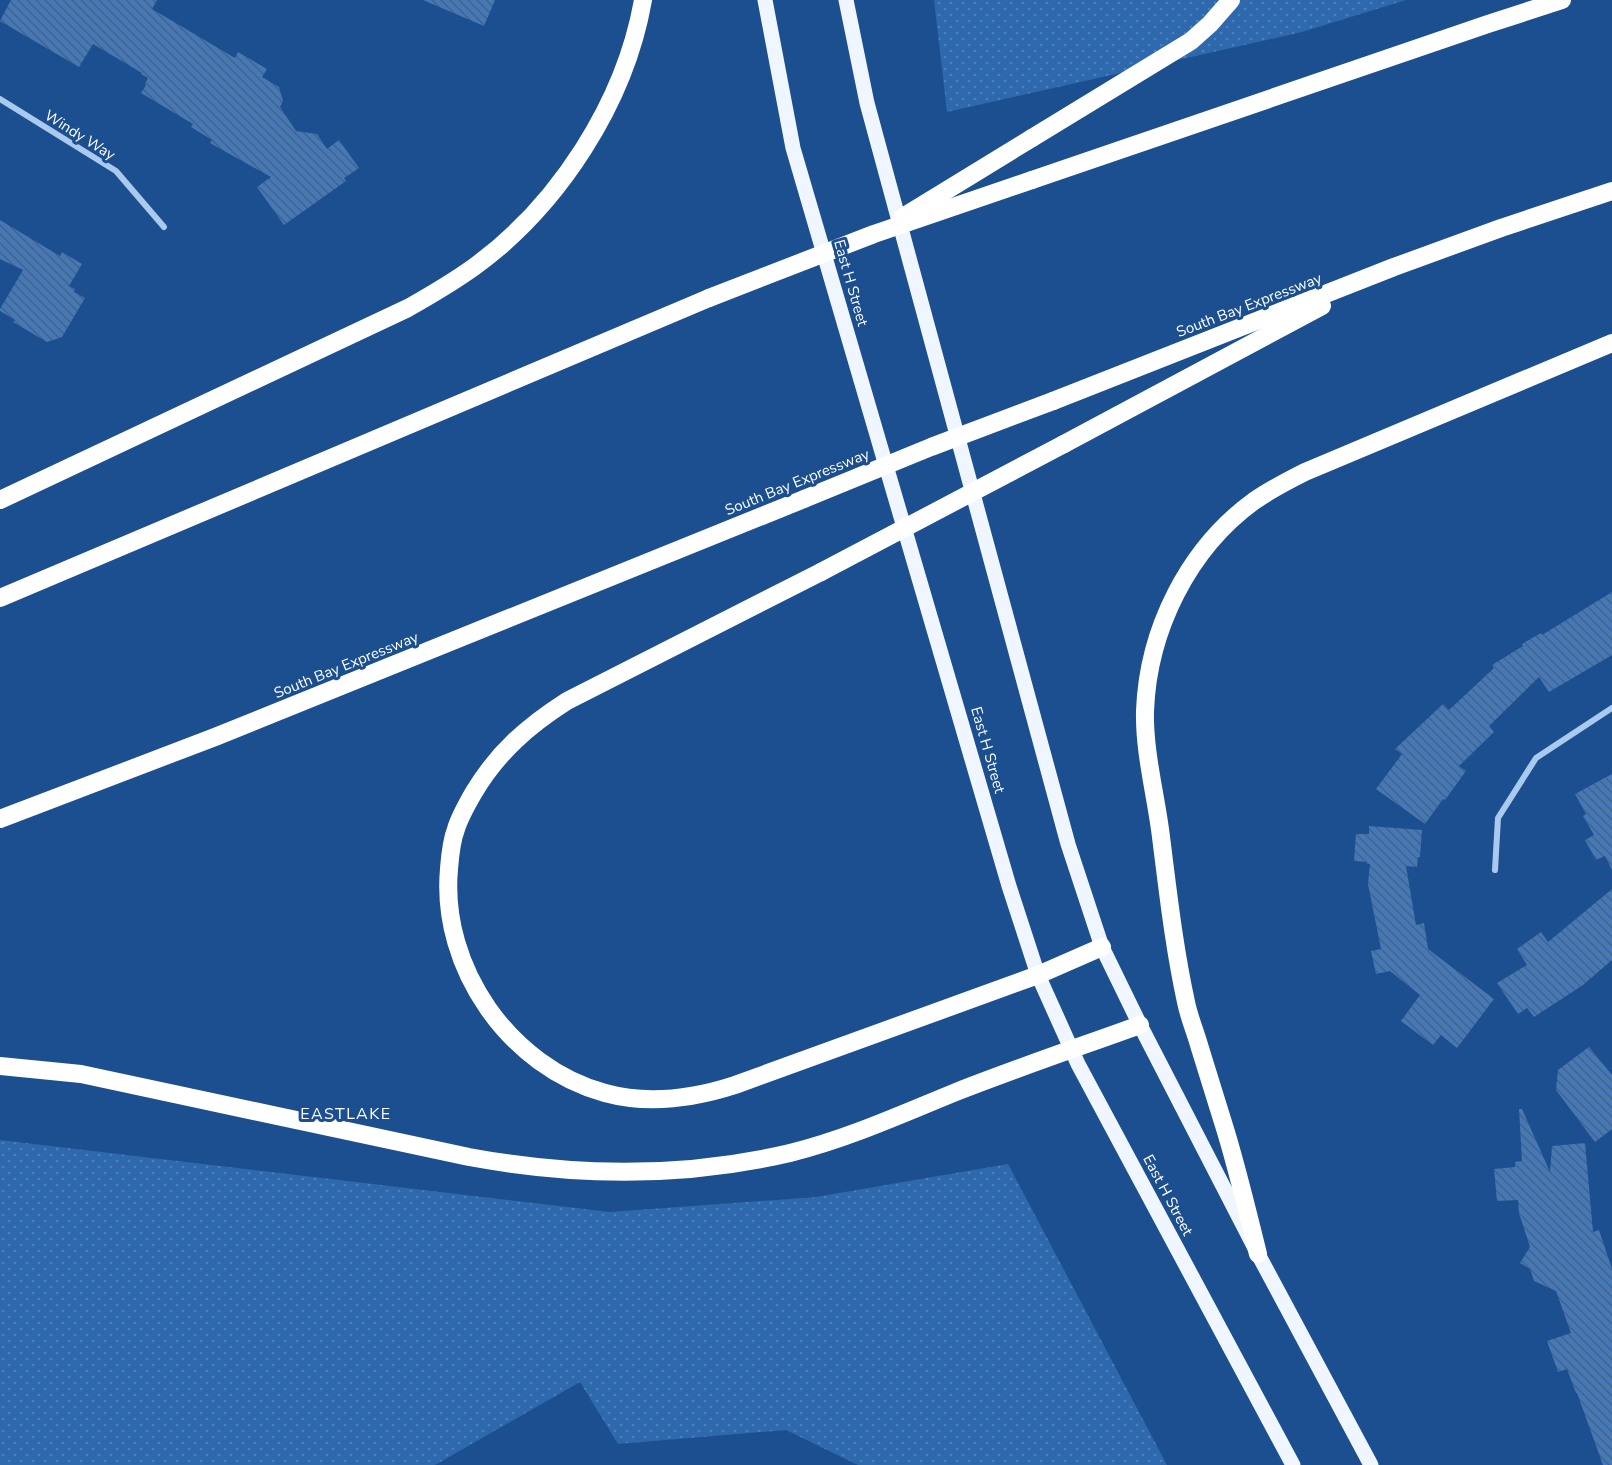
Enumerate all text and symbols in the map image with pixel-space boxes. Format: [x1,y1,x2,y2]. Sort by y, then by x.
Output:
street label: Windy Way [41,105,119,165]
street label: East H Street [829,237,873,329]
street label: South Bay Expressway [1173,268,1325,342]
street label: South Bay Expressway [722,444,872,520]
street label: South Bay Expressway [271,627,421,703]
street label: East H Street [966,704,1010,796]
district label: EASTLAKE [300,1103,392,1125]
street label: East H Street [1138,1151,1198,1240]

